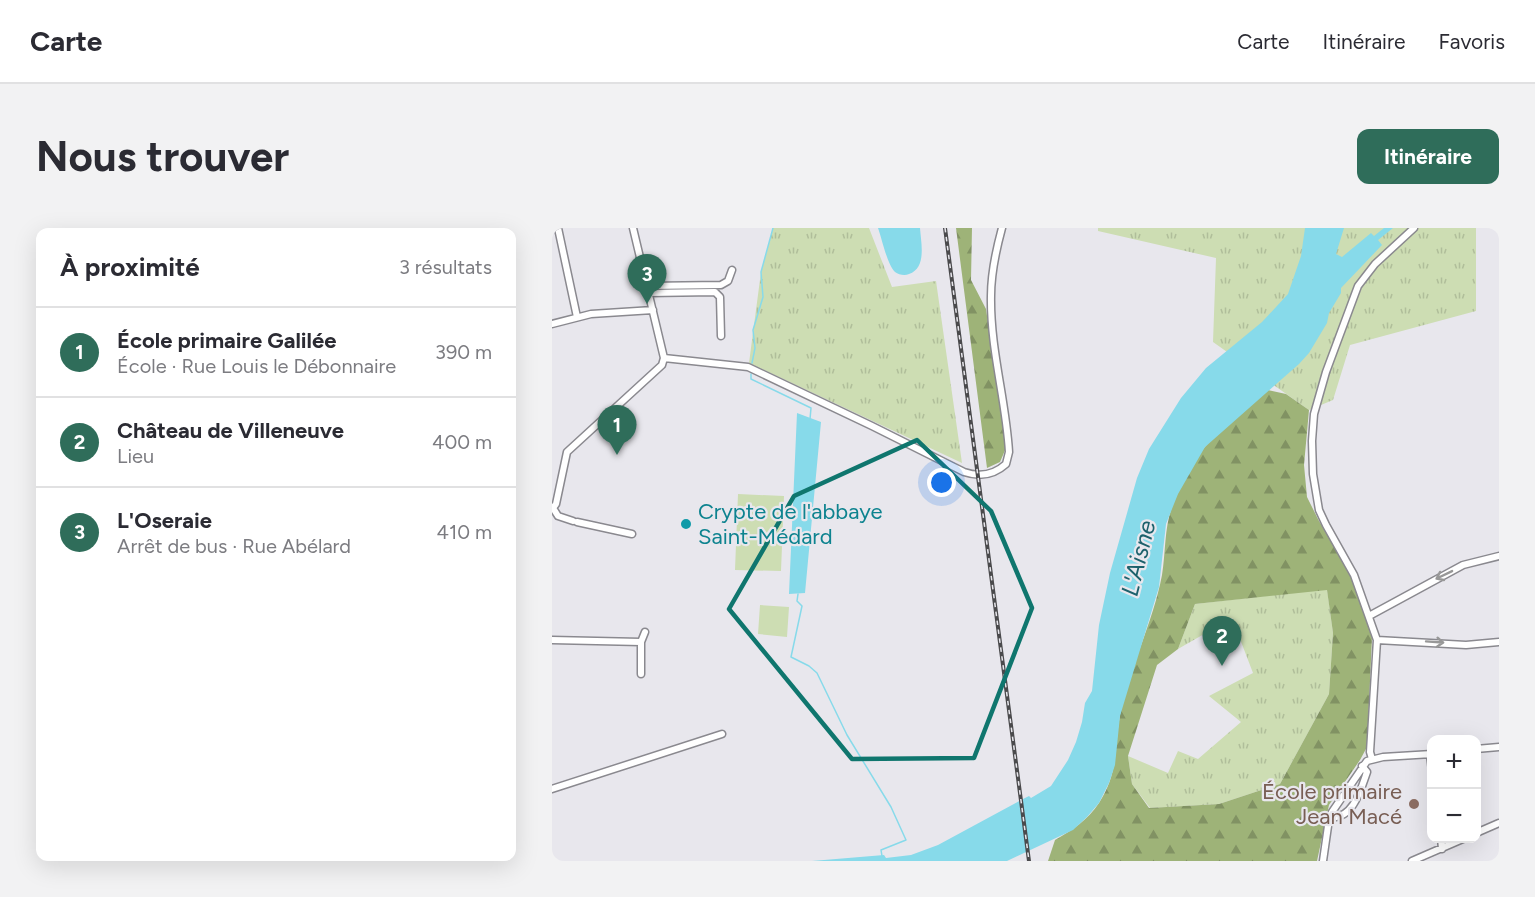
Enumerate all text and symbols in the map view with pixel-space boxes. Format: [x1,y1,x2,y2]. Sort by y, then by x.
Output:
text: Carte [30,24,102,58]
text: Carte [1237,29,1290,54]
text: Itinéraire [1323,29,1406,54]
text: Favoris [1439,29,1505,54]
button: Itinéraire [1357,129,1499,184]
text: Nous trouver [36,131,289,182]
text: À proximité [60,251,200,283]
pin: 3 [628,254,667,304]
text: 3 résultats [399,255,492,279]
text: École primaire Galilée [117,327,336,354]
text: 1 [75,340,84,364]
text: 390 m [435,340,492,364]
text: École · Rue Louis le Débonnaire [117,354,396,378]
pin: 1 [598,406,636,455]
text: Château de Villeneuve [117,417,344,444]
text: 2 [74,430,85,454]
text: 400 m [432,430,492,454]
text: Lieu [117,444,154,468]
your location [927,468,956,497]
place label: Crypte de l'abbaye Saint-Médard [698,498,883,550]
text: L'Oseraie [117,507,212,534]
marker: Crypte de l'abbaye Saint-Médard [679,517,693,531]
water label: L'Aisne [1115,517,1161,599]
text: 3 [74,520,85,544]
text: 410 m [437,520,492,544]
text: Arrêt de bus · Rue Abélard [117,534,351,558]
one-way arrow [1435,569,1453,581]
pin: 2 [1202,616,1242,666]
one-way arrow [1425,637,1445,648]
map controls [1427,735,1481,843]
button: + [1427,735,1481,789]
place label: École primaire Jean Macé [1262,778,1402,830]
button: − [1427,789,1481,843]
marker: École primaire Jean Macé [1407,797,1421,811]

